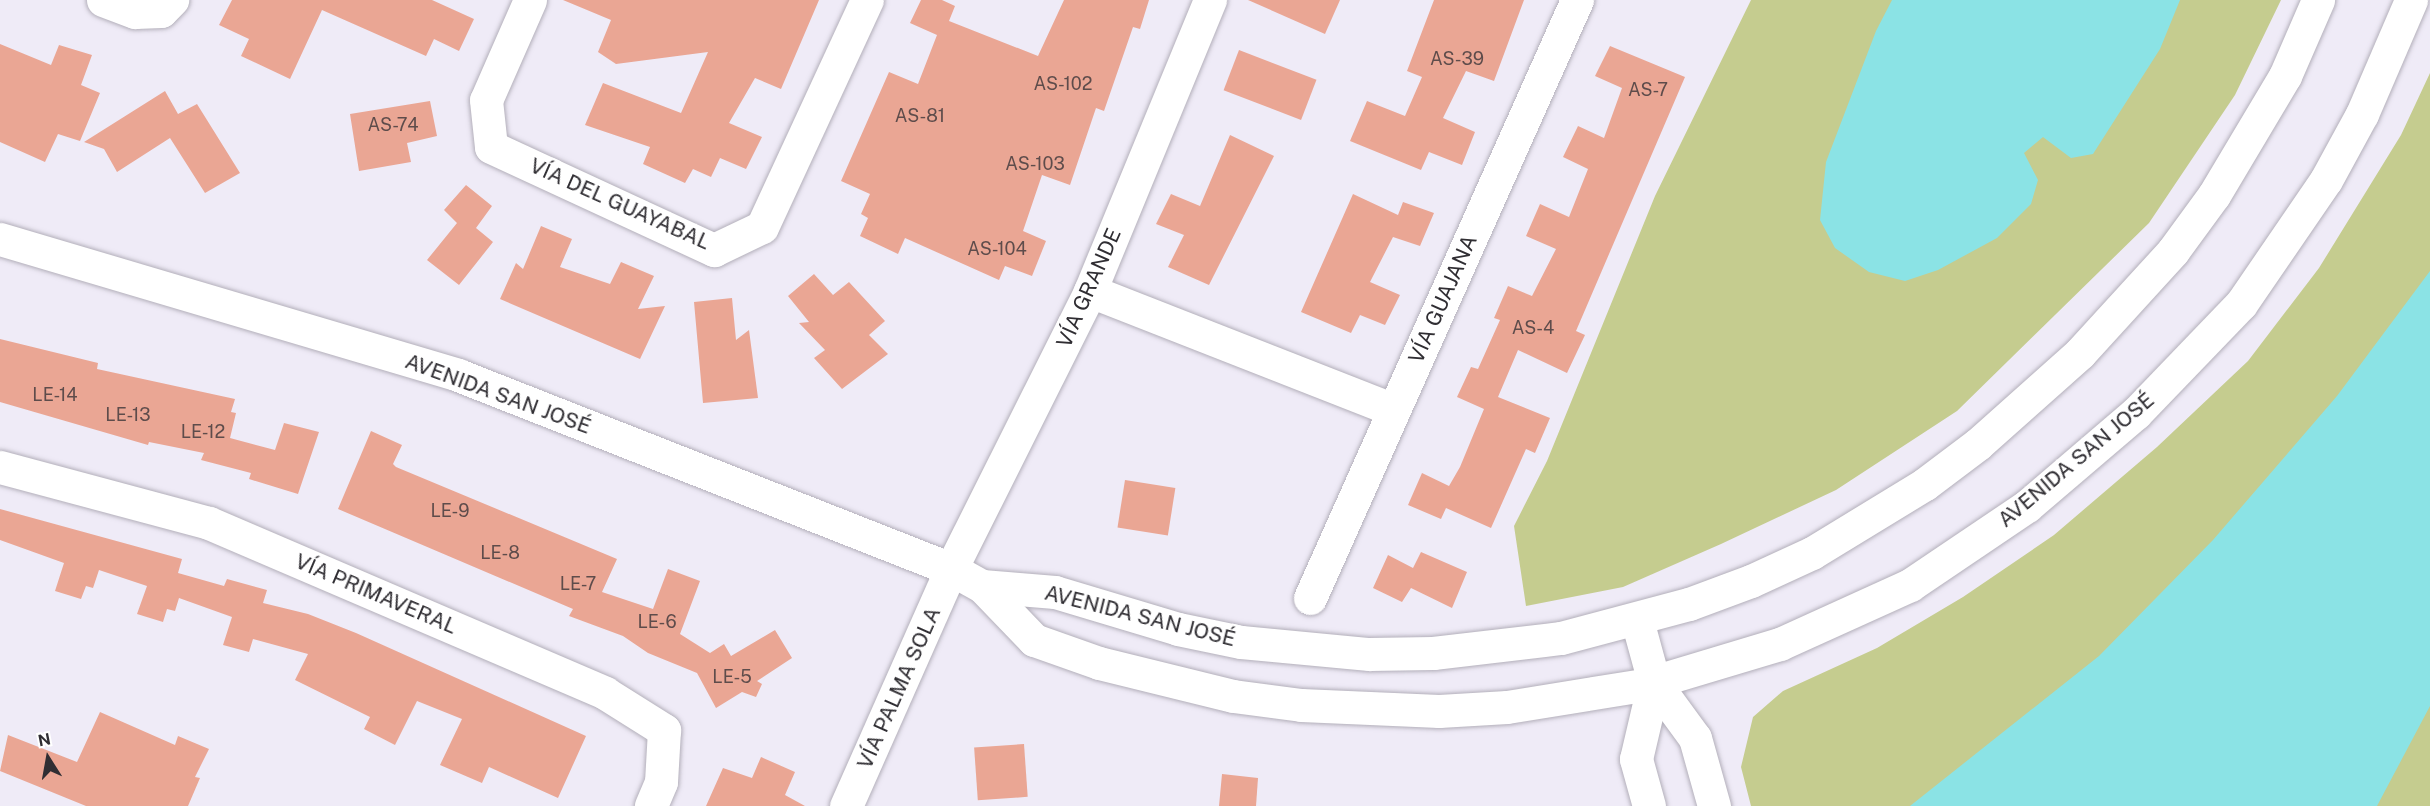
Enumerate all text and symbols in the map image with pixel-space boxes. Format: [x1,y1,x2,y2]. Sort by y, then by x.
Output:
house number: AS-39 [1430,48,1484,70]
house number: AS-102 [1033,73,1093,95]
house number: AS-7 [1628,79,1668,101]
house number: AS-81 [895,105,945,127]
house number: AS-74 [368,114,418,136]
street label: VÍA DEL GUAYABAL [526,153,714,255]
house number: AS-103 [1005,153,1065,175]
street label: VÍA GRANDE [1051,224,1127,352]
street label: VÍA GUAJANA [1404,231,1482,367]
house number: AS-104 [967,238,1027,260]
house number: AS-4 [1512,317,1554,339]
street label: AVENIDA SAN JOSÉ [402,349,594,439]
house number: LE-14 [32,384,78,406]
street label: AVENIDA SAN JOSÉ [1993,387,2159,533]
house number: LE-13 [105,404,151,426]
house number: LE-12 [181,421,225,443]
house number: LE-9 [430,500,470,522]
house number: LE-8 [480,542,520,564]
street label: VÍA PRIMAVERAL [291,549,461,639]
house number: LE-7 [560,573,596,595]
street label: AVENIDA SAN JOSÉ [1042,580,1238,652]
street label: VÍA PALMA SOLA [852,603,946,773]
house number: LE-6 [637,611,677,633]
house number: LE-5 [712,666,752,688]
north arrow [18,728,78,788]
text: N [37,729,52,750]

